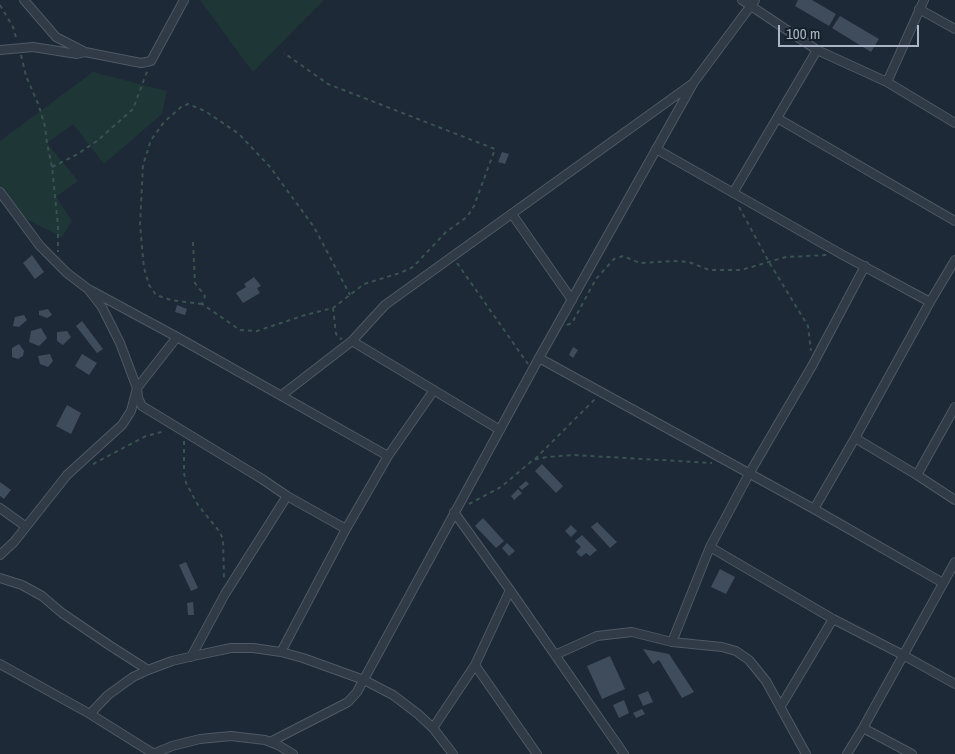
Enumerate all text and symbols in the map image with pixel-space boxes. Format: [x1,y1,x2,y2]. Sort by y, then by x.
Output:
scale bar [780,15,921,47]
text: 100 m [786,23,820,44]

